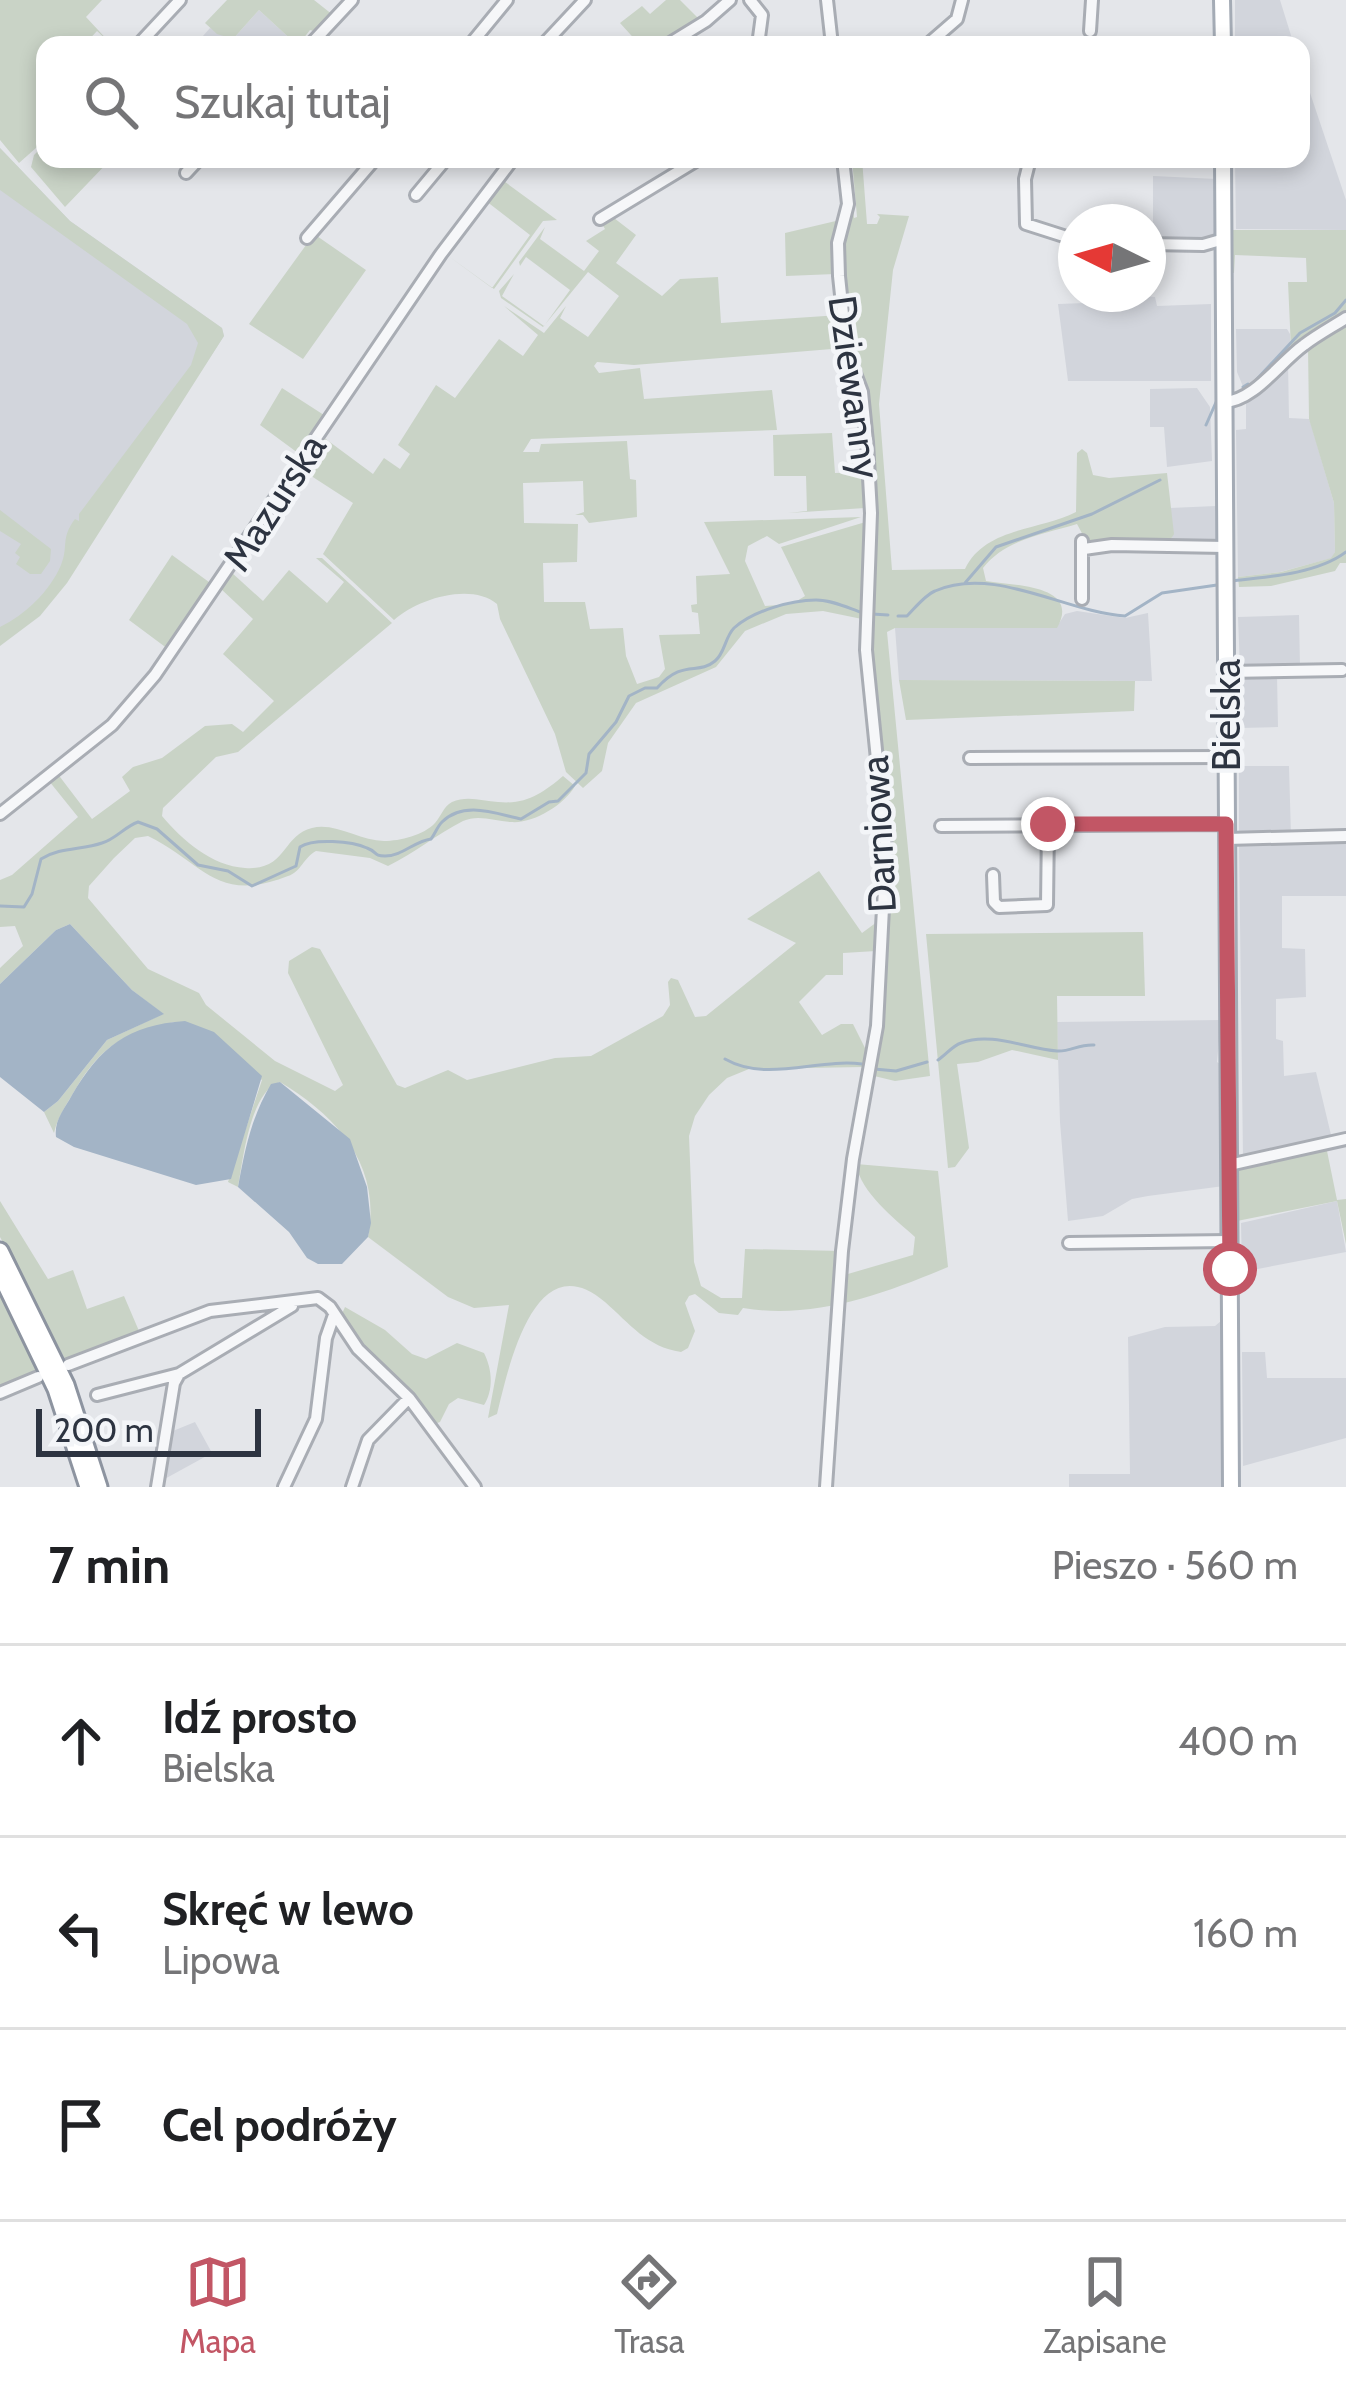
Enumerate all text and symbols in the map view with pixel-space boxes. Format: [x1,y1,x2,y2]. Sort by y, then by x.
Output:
search box [36,36,1310,168]
icon: search [78,69,144,135]
text: Szukaj tutaj [174,75,391,129]
north arrow [1058,204,1166,312]
street label: Dziewanny [818,292,892,482]
street label: Mazurska [212,424,336,579]
street label: Bielska [1202,658,1250,771]
street label: Darniowa [850,754,906,914]
route end [1021,797,1075,851]
route start [1203,1242,1257,1296]
scale bar [36,1403,261,1456]
text: 200 m [54,1410,154,1450]
text: 7 min [48,1534,170,1596]
text: Pieszo · 560 m [1052,1541,1298,1589]
text: Idź prosto [162,1690,357,1744]
icon: ahead [48,1708,114,1774]
text: 400 m [1178,1717,1298,1765]
text: Bielska [162,1744,275,1792]
text: Skręć w lewo [162,1882,414,1936]
icon: left [48,1900,114,1966]
text: 160 m [1193,1909,1298,1957]
text: Lipowa [162,1936,280,1984]
icon: arrive [48,2092,114,2158]
text: Cel podróży [162,2098,397,2152]
tab: Mapa [179,2249,256,2361]
tab: Trasa [614,2249,685,2361]
tab: Zapisane [1043,2249,1167,2361]

